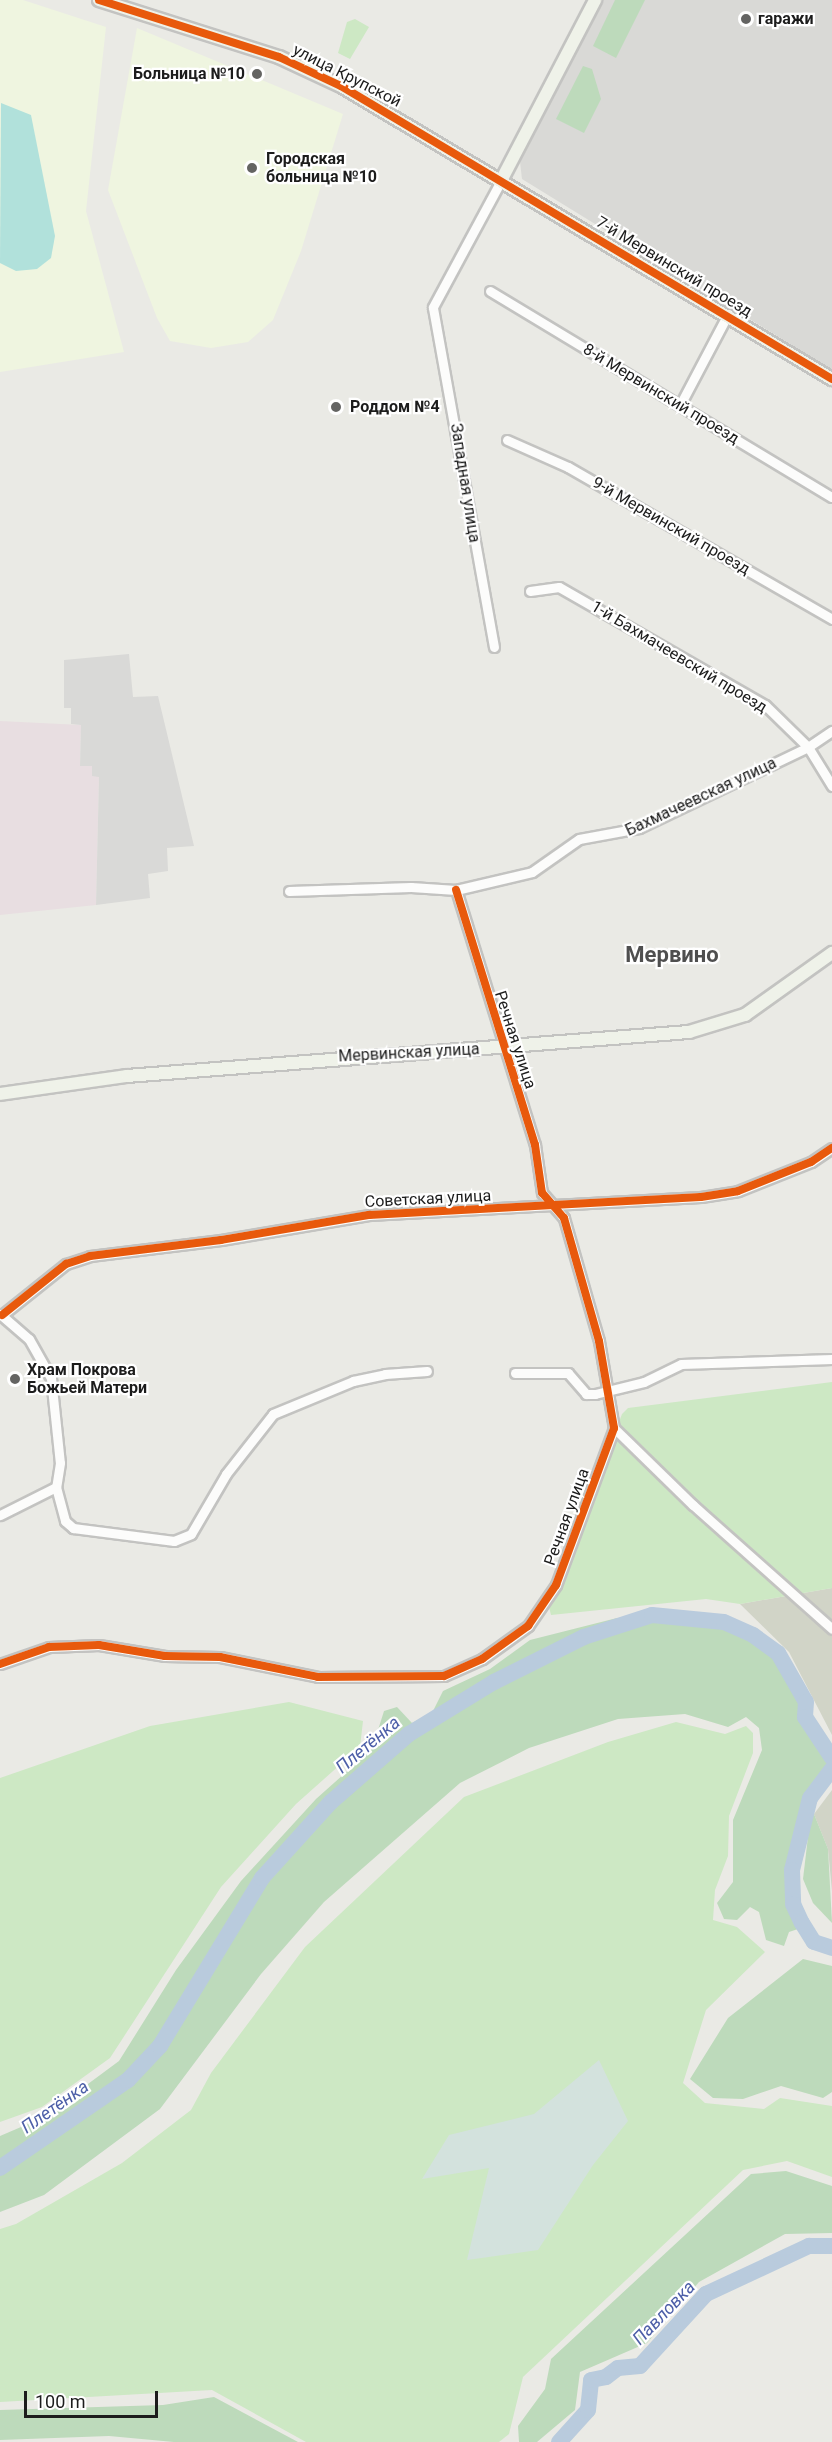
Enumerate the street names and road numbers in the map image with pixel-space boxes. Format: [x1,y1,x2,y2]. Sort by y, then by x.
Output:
street label: улица Крупской [290,40,404,112]
street label: 7-й Мервинский проезд [592,213,756,321]
street label: 8-й Мервинский проезд [579,340,743,448]
street label: Западная улица [446,422,484,544]
street label: 9-й Мервинский проезд [589,473,753,579]
street label: 1-й Бахмачеевский проезд [588,597,770,717]
street label: Бахмачеевская улица [622,754,780,840]
street label: Речная улица [490,989,540,1091]
street label: Мервинская улица [338,1040,480,1066]
street label: Советская улица [364,1186,492,1212]
street label: Речная улица [541,1466,593,1568]

